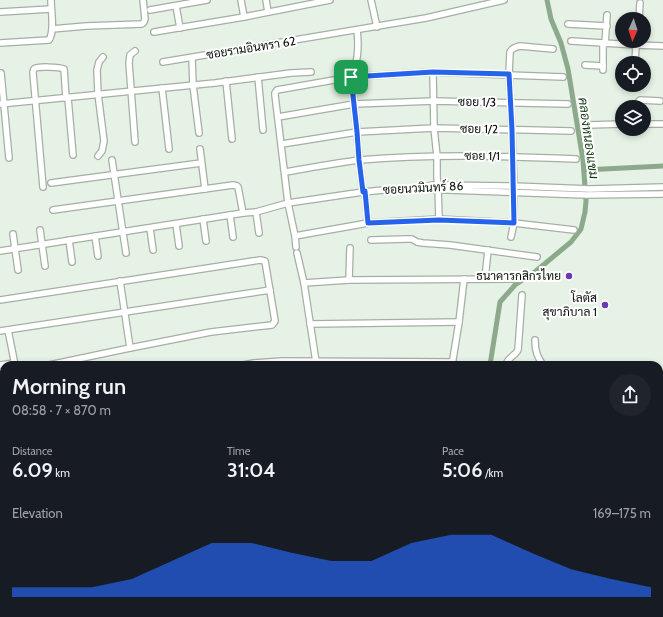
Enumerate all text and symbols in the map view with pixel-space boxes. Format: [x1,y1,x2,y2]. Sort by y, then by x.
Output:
north arrow [615,12,651,48]
map controls [615,12,651,136]
street label: ซอยรามอินทรา 62 [205,33,297,62]
button: locate [615,56,651,92]
pin [334,60,368,94]
icon: arrive [340,66,362,88]
street label: ซอย 1/3 [458,94,496,109]
water label: คลองหนองแขม [575,96,603,180]
button: layers [615,100,651,136]
street label: ซอย 1/2 [460,121,498,136]
street label: ซอย 1/1 [464,148,500,163]
street label: ซอยนวมินทร์ 86 [382,178,464,197]
place label: ธนาคารกสิกรไทย [476,268,561,283]
marker: ธนาคารกสิกรไทย [564,271,574,281]
place label: โลตัส สุขาภิบาล 1 [543,290,597,321]
marker: โลตัส สุขาภิบาล 1 [600,300,610,310]
text: Morning run [12,373,126,400]
button: share [609,374,651,416]
text: 08:58 · 7 × 870 m [12,402,111,418]
text: Distance [12,444,53,458]
text: Time [227,444,250,458]
text: Pace [442,444,464,458]
text: 6.09 [12,458,53,482]
text: 31:04 [227,458,275,482]
text: 5:06 [442,458,482,482]
text: km [53,466,70,480]
text: /km [482,466,503,480]
text: Elevation [12,505,63,521]
text: 169–175 m [593,505,651,521]

